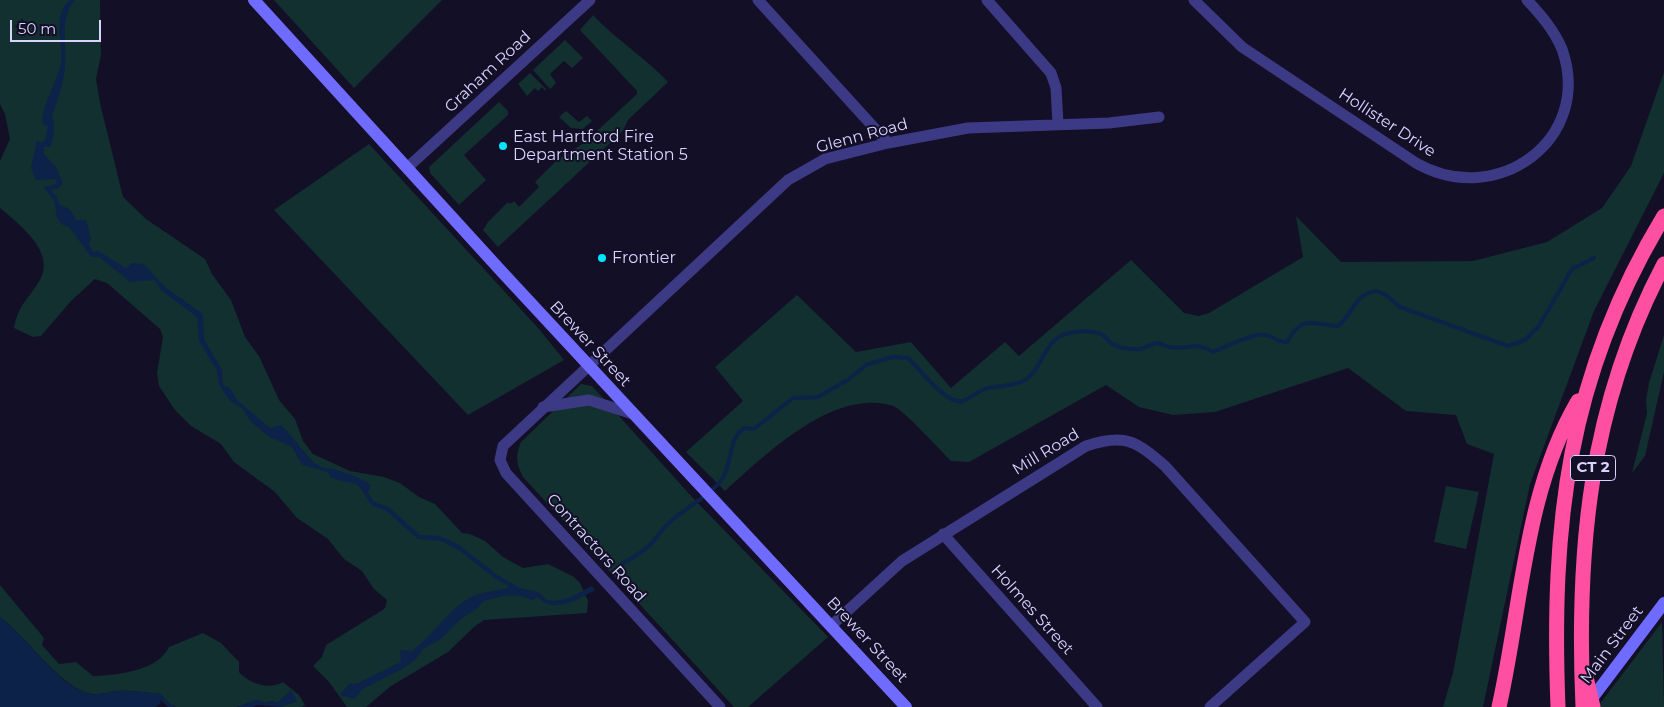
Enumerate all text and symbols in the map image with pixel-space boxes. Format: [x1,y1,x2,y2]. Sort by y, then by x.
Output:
scale bar [12,10,104,42]
text: 50 m [18,19,56,38]
street label: Graham Road [441,27,535,117]
street label: Hollister Drive [1335,84,1439,162]
street label: Glenn Road [814,115,910,157]
place label: East Hartford Fire Department Station 5 [513,127,688,165]
marker: East Hartford Fire Department Station 5 [497,140,509,152]
place label: Frontier [612,248,676,268]
marker: Frontier [596,252,608,264]
street label: Brewer Street [545,297,635,391]
street label: Mill Road [1009,425,1083,479]
road number: CT 2 [1570,456,1616,480]
street label: Contractors Road [542,490,650,606]
street label: Holmes Street [987,561,1077,659]
street label: Brewer Street [822,593,912,687]
street label: Main Street [1577,602,1647,688]

